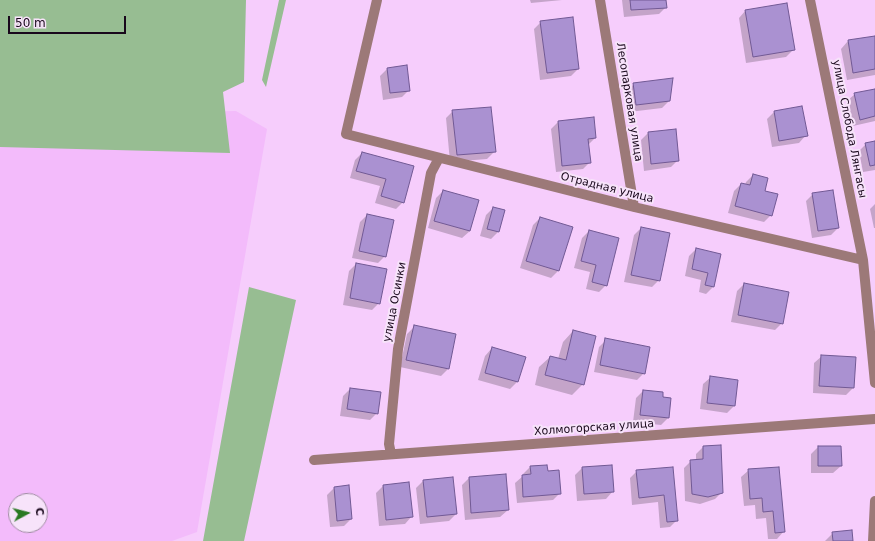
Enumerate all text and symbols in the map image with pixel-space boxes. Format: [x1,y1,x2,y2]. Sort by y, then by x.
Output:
scale bar [10,8,128,34]
text: 50 m [15,16,46,30]
street label: Лесопарковая улица [613,42,645,162]
street label: улица Слобода Лянгасы [829,59,869,199]
street label: Отрадная улица [559,170,655,206]
street label: улица Осинки [381,261,409,343]
street label: Холмогорская улица [534,417,654,439]
north arrow [8,493,48,533]
text: С [32,507,46,516]

